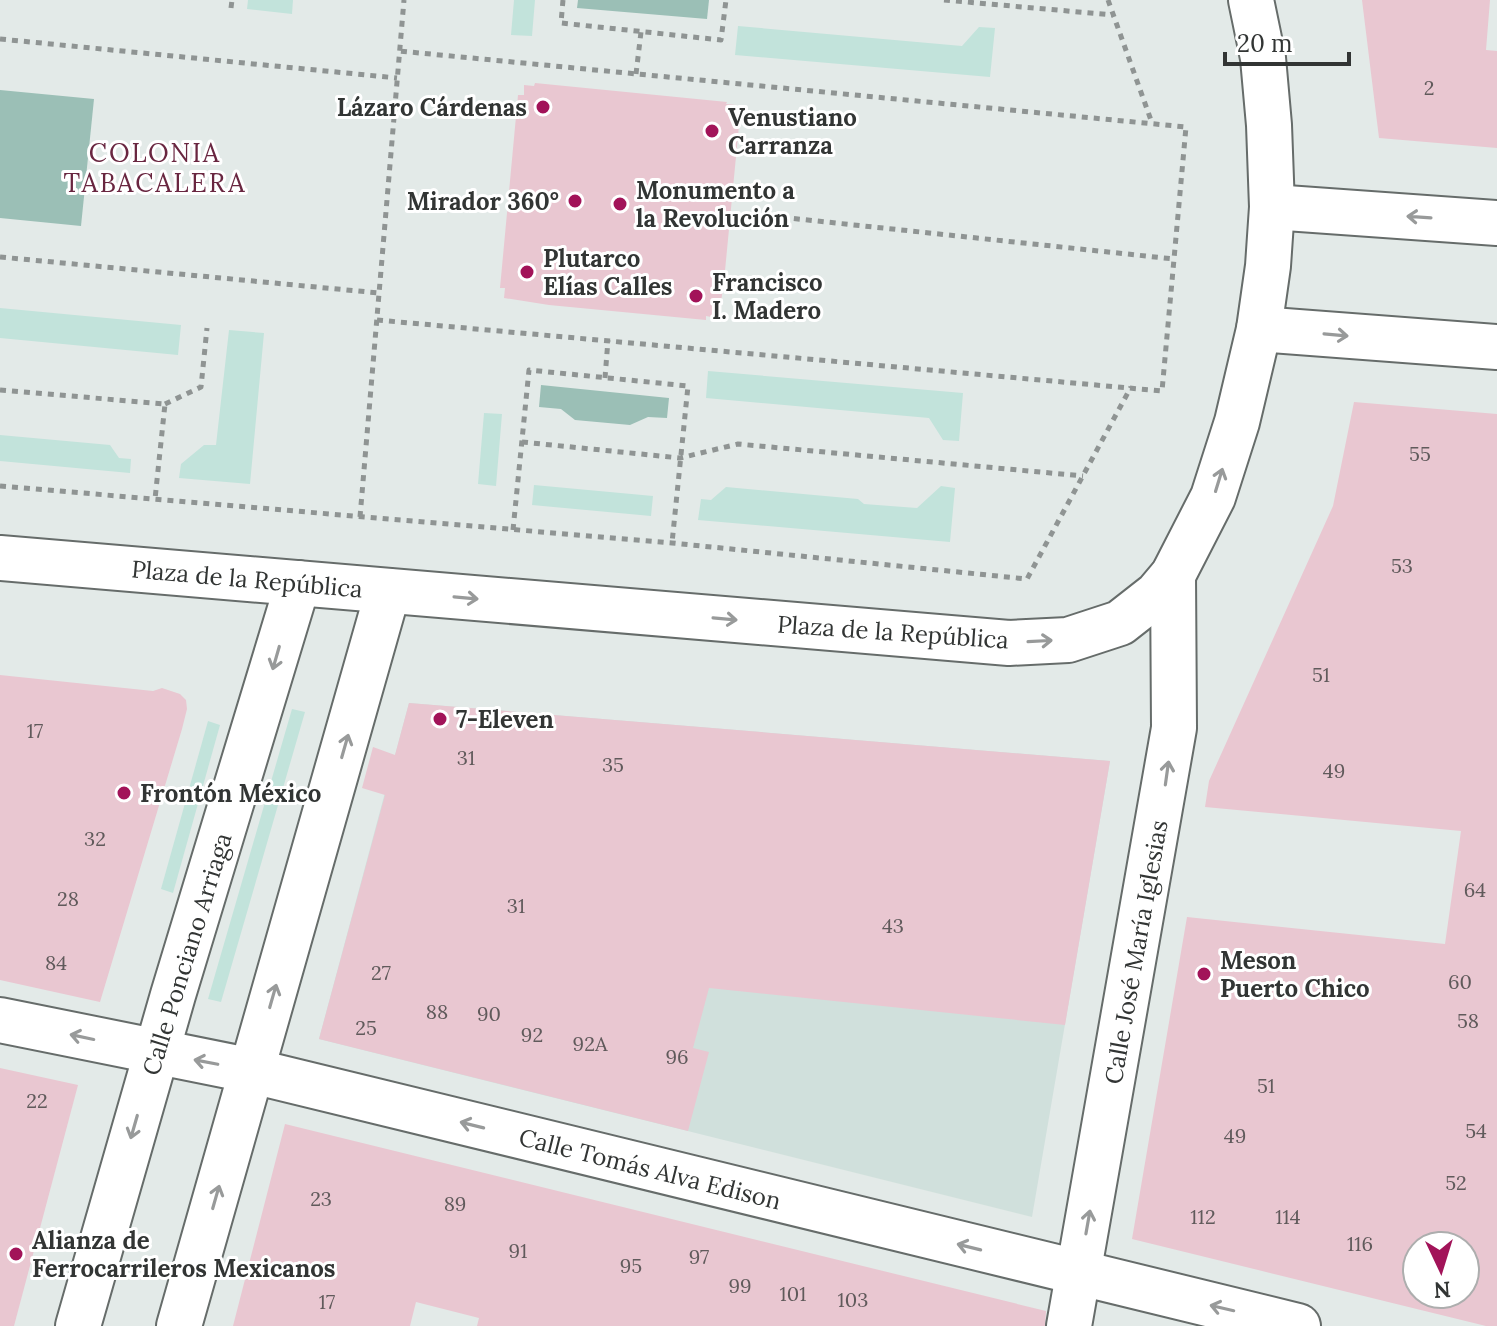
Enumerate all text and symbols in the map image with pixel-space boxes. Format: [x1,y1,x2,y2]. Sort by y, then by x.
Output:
scale bar [1225,16,1349,66]
text: 20 m [1237,28,1293,59]
house number: 2 [1424,75,1434,100]
place label: Lázaro Cárdenas [337,92,527,123]
marker: Lázaro Cárdenas [534,98,552,116]
place label: Venustiano Carranza [728,102,857,161]
marker: Venustiano Carranza [703,122,721,140]
district label: COLONIA TABACALERA [63,136,247,199]
place label: Monumento a la Revolución [636,175,795,234]
place label: Mirador 360° [407,186,559,217]
marker: Mirador 360° [566,192,584,210]
marker: Monumento a la Revolución [611,195,629,213]
one-way arrow [1406,209,1433,224]
place label: Plutarco Elías Calles [543,243,672,302]
marker: Plutarco Elías Calles [518,263,536,281]
place label: Francisco I. Madero [712,267,823,326]
marker: Francisco I. Madero [687,287,705,305]
one-way arrow [1322,328,1349,343]
house number: 55 [1409,441,1431,466]
one-way arrow [1212,468,1227,493]
street label: Plaza de la República [130,553,364,605]
house number: 53 [1391,553,1413,578]
one-way arrow [452,590,479,605]
street label: Plaza de la República [776,608,1010,656]
one-way arrow [711,612,738,627]
one-way arrow [1026,634,1053,649]
one-way arrow [268,645,283,671]
house number: 51 [1312,662,1330,687]
place label: 7-Eleven [456,704,554,735]
marker: 7-Eleven [431,710,449,728]
house number: 17 [27,718,43,743]
one-way arrow [338,734,353,760]
house number: 31 [457,745,475,770]
house number: 35 [602,752,624,777]
house number: 49 [1323,758,1345,783]
one-way arrow [1160,761,1175,786]
place label: Frontón México [140,778,321,809]
marker: Frontón México [115,784,133,802]
street label: Calle José María Iglesias [1098,818,1174,1086]
house number: 32 [84,826,106,851]
street label: Calle Ponciano Arriaga [135,829,239,1079]
house number: 64 [1464,877,1486,902]
house number: 28 [57,886,79,911]
house number: 31 [507,893,525,918]
house number: 43 [882,913,904,938]
place label: Meson Puerto Chico [1220,945,1370,1004]
house number: 84 [45,950,67,975]
house number: 27 [371,960,391,985]
marker: Meson Puerto Chico [1195,965,1213,983]
house number: 60 [1448,969,1472,994]
one-way arrow [267,984,281,1009]
house number: 88 [426,999,448,1024]
house number: 90 [477,1001,501,1026]
house number: 58 [1457,1008,1479,1033]
house number: 25 [355,1015,377,1040]
house number: 92 [521,1022,543,1047]
one-way arrow [70,1029,95,1044]
house number: 92A [573,1031,608,1056]
house number: 96 [665,1044,689,1069]
one-way arrow [193,1054,219,1069]
house number: 51 [1257,1073,1275,1098]
house number: 22 [26,1088,48,1113]
one-way arrow [126,1114,141,1140]
one-way arrow [459,1117,485,1132]
house number: 54 [1465,1118,1487,1143]
street label: Calle Tomás Alva Edison [516,1121,784,1217]
house number: 49 [1224,1123,1246,1148]
house number: 52 [1445,1170,1467,1195]
one-way arrow [209,1185,224,1211]
house number: 23 [310,1186,332,1211]
house number: 89 [444,1191,466,1216]
house number: 112 [1190,1204,1216,1229]
house number: 114 [1275,1204,1301,1229]
one-way arrow [1081,1210,1096,1235]
place label: Alianza de Ferrocarrileros Mexicanos [32,1225,335,1284]
north arrow [1401,1230,1481,1310]
house number: 116 [1347,1231,1373,1256]
house number: 91 [509,1238,527,1263]
one-way arrow [957,1239,982,1254]
house number: 97 [689,1244,709,1269]
marker: Alianza de Ferrocarrileros Mexicanos [7,1245,25,1263]
house number: 95 [620,1253,642,1278]
house number: 99 [728,1273,752,1298]
text: N [1433,1275,1452,1305]
house number: 101 [780,1281,806,1306]
house number: 103 [838,1287,868,1312]
house number: 17 [319,1289,335,1314]
one-way arrow [1209,1300,1235,1315]

